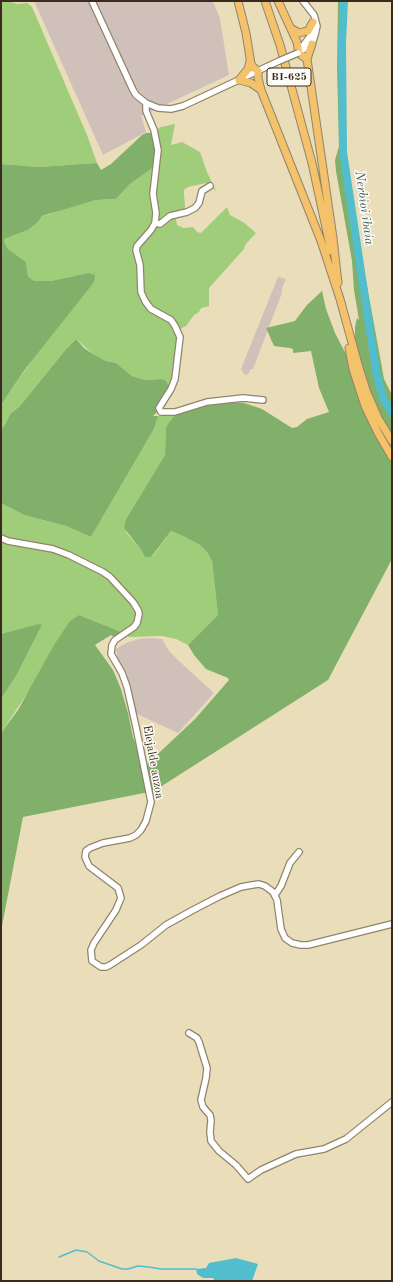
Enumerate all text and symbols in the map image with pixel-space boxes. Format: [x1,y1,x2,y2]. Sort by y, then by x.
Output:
road number: BI-625 [267,68,311,86]
water label: Nerbioi ibaia [351,170,377,246]
street label: Elejalde auzoa [139,724,167,800]

